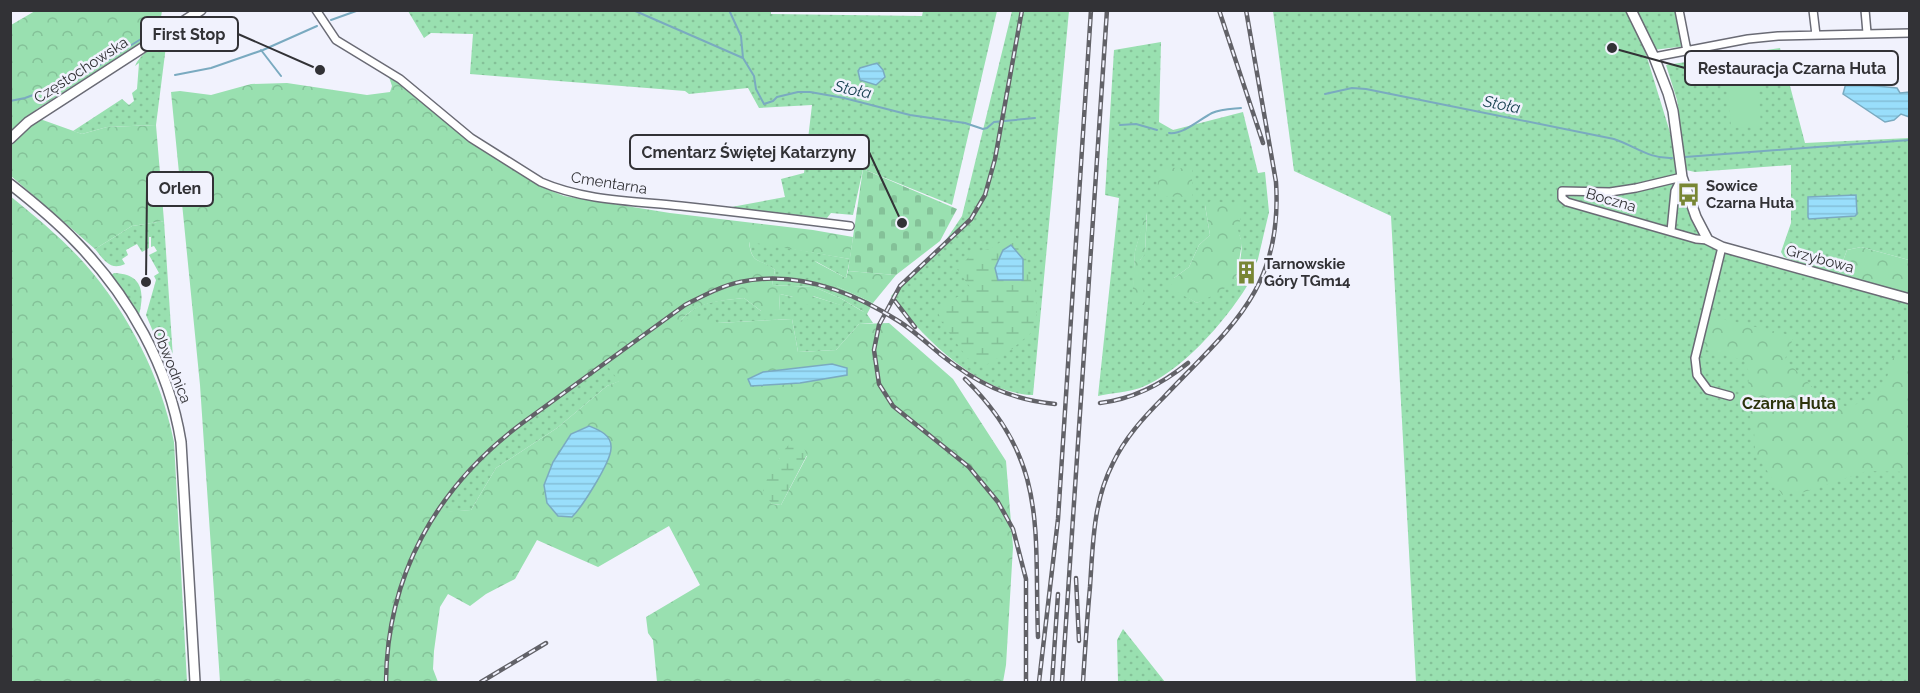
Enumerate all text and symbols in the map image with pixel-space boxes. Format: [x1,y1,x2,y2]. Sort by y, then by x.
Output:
callout: First Stop [141,17,238,51]
text: First Stop [153,25,225,44]
street label: Częstochowska [31,33,131,107]
callout: Restauracja Czarna Huta [1685,51,1898,85]
text: Restauracja Czarna Huta [1698,59,1886,78]
water label: Stoła [832,76,874,103]
water label: Stoła [1481,91,1523,117]
callout: Cmentarz Świętej Katarzyny [630,135,869,169]
text: Cmentarz Świętej Katarzyny [642,142,857,162]
street label: Cmentarna [570,168,648,198]
callout: Orlen [147,172,213,206]
place label: Sowice Czarna Huta [1706,177,1795,212]
text: Orlen [159,179,201,198]
bus stop icon: Sowice Czarna Huta [1675,182,1701,208]
street label: Boczna [1584,184,1638,216]
street label: Grzybowa [1784,241,1856,277]
place label: Tarnowskie Góry TGm14 [1264,255,1351,290]
building icon: Tarnowskie Góry TGm14 [1233,260,1259,286]
street label: Obwodnica [149,326,195,406]
district label: Czarna Huta [1742,394,1836,413]

